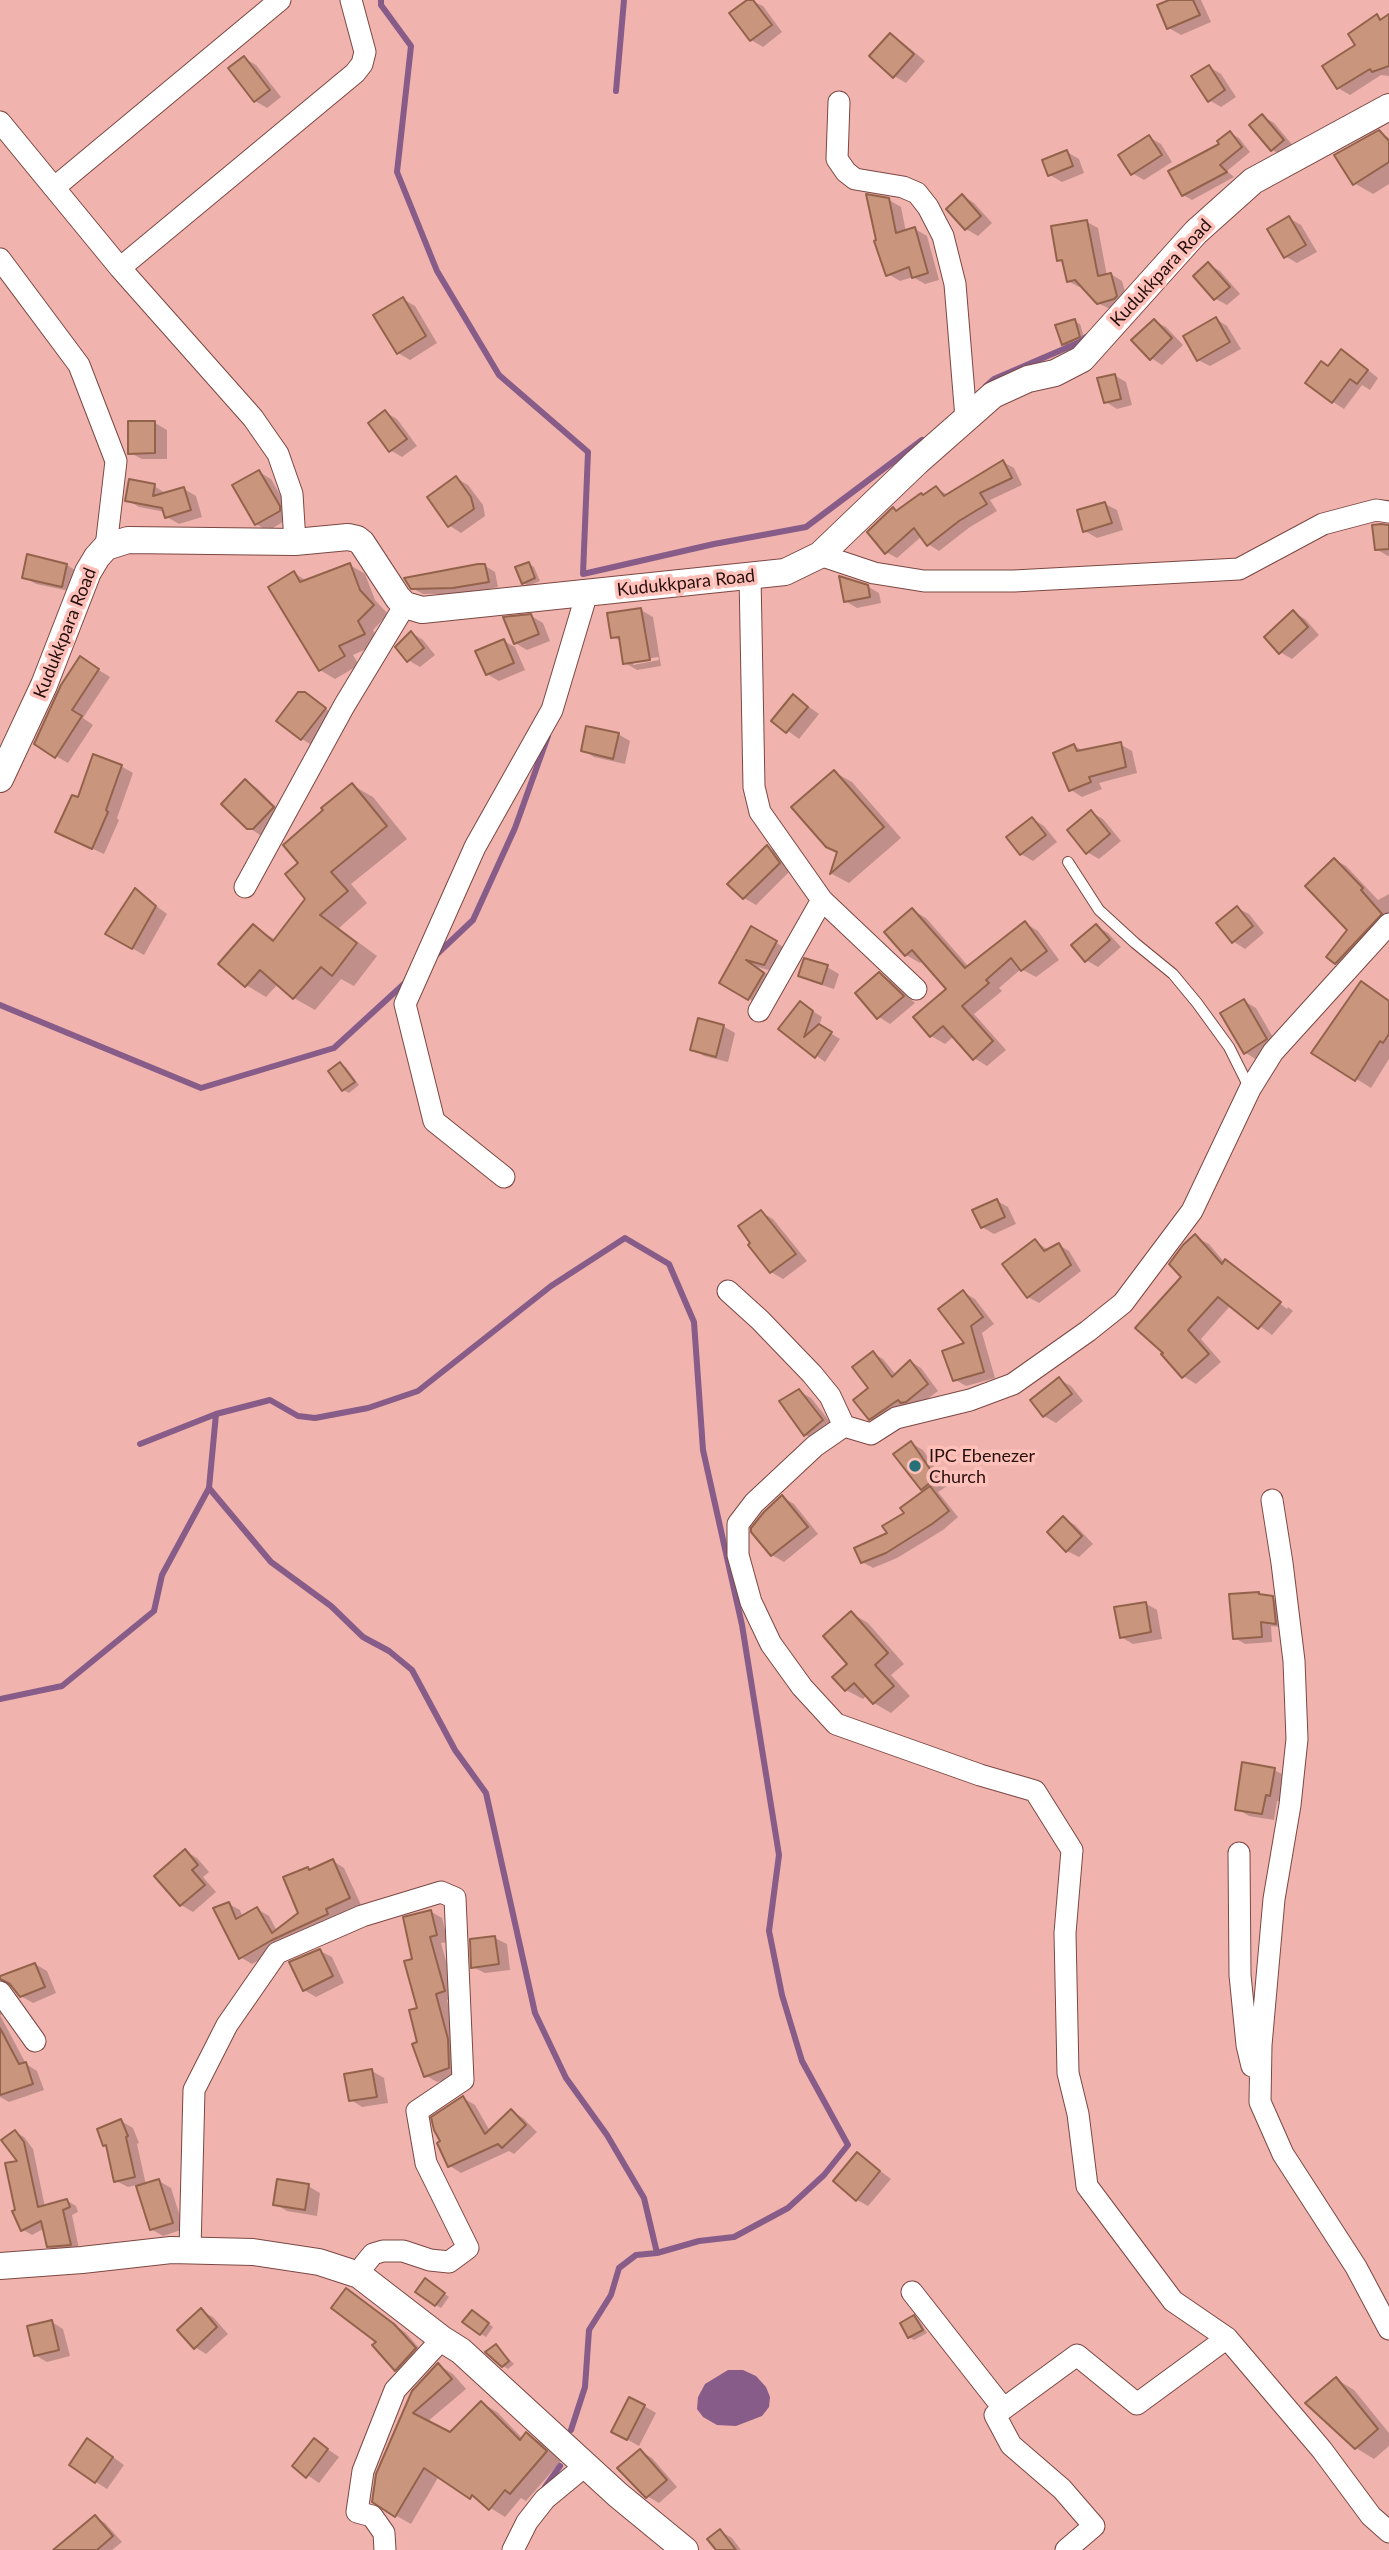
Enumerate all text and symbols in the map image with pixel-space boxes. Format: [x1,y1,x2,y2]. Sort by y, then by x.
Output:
street label: Kudukkpara Road [1106,215,1216,331]
street label: Kudukkpara Road [29,565,101,701]
street label: Kudukkpara Road [616,565,756,601]
place label: IPC Ebenezer Church [929,1445,1035,1488]
marker: IPC Ebenezer Church [907,1458,923,1474]

